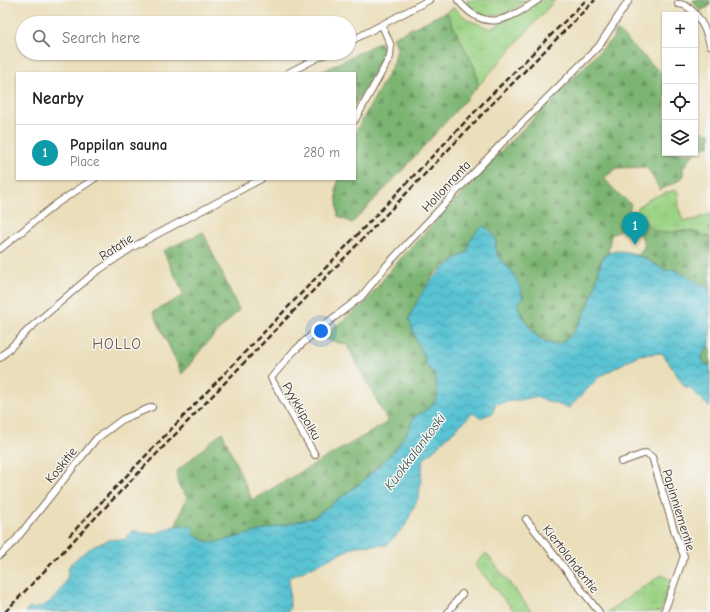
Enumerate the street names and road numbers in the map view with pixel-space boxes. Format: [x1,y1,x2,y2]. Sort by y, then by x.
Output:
street label: Hollonranta [418,157,474,215]
street label: Ratatie [96,230,136,264]
street label: Pyykkipolku [280,380,324,442]
street label: Koskitie [42,444,80,486]
street label: Papinniementie [659,467,699,553]
street label: Kiertolahdentie [540,522,603,596]

